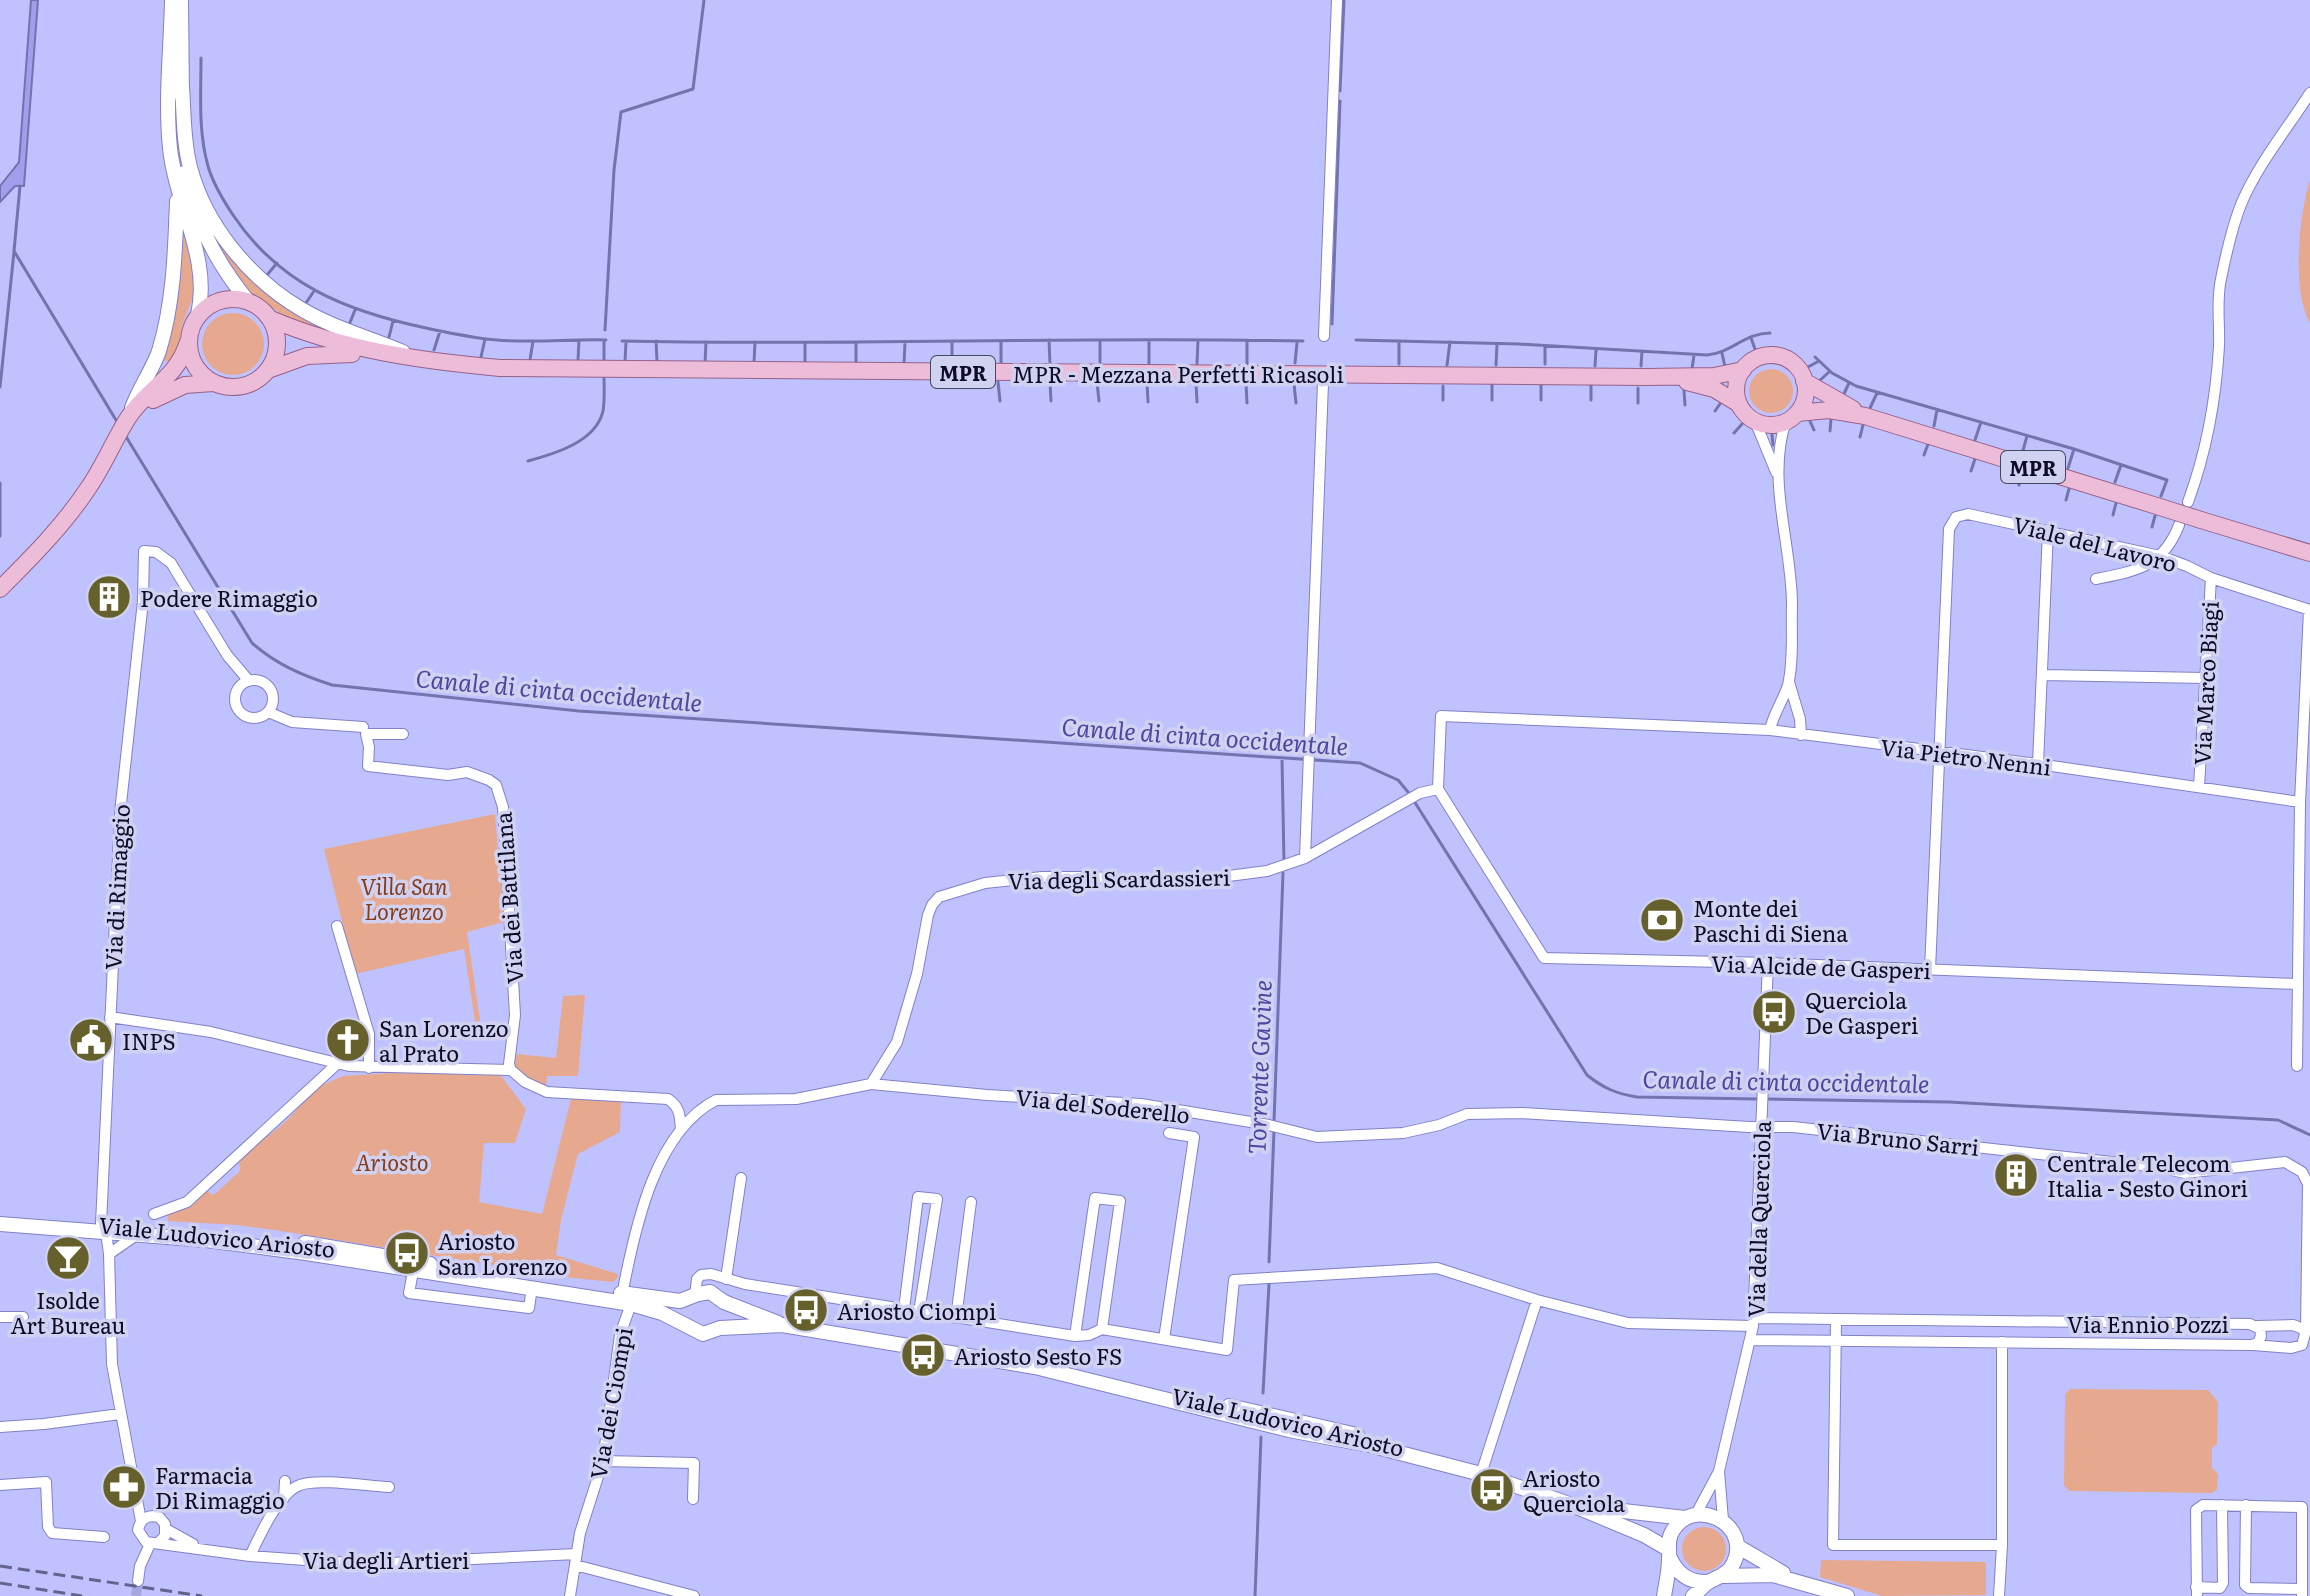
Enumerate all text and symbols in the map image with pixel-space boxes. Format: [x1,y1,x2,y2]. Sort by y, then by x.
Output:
road number: MPR [931,356,995,388]
street label: MPR - Mezzana Perfetti Ricasoli [1012,357,1344,390]
road number: MPR [2001,451,2065,483]
street label: Viale del Lavoro [2010,507,2180,579]
building icon: Podere Rimaggio [85,573,133,621]
place label: Podere Rimaggio [140,581,318,614]
street label: Via Marco Biagi [2184,600,2226,766]
water label: Canale di cinta occidentale [414,659,704,719]
water label: Canale di cinta occidentale [1061,708,1349,762]
street label: Via Pietro Nenni [1879,729,2053,783]
street label: Via di Rimaggio [95,803,137,971]
street label: Via dei Battilana [486,811,530,985]
street label: Via degli Scardassieri [1007,860,1231,896]
park label: Villa San Lorenzo [360,869,448,927]
place label: Monte dei Paschi di Siena [1693,891,1848,949]
bank icon: Monte dei Paschi di Siena [1638,896,1686,944]
street label: Via Alcide de Gasperi [1711,946,1931,986]
water label: Torrente Gavine [1237,979,1279,1155]
place label: Querciola De Gasperi [1805,983,1918,1041]
bus stop icon: Querciola De Gasperi [1750,988,1798,1036]
place label: San Lorenzo al Prato [379,1011,509,1069]
public building icon: INPS [67,1016,115,1064]
church icon: San Lorenzo al Prato [324,1016,372,1064]
place label: INPS [122,1024,176,1057]
water label: Canale di cinta occidentale [1642,1060,1930,1100]
street label: Via del Soderello [1014,1079,1192,1131]
street label: Via Bruno Sarri [1815,1113,1981,1163]
street label: Via della Querciola [1738,1120,1778,1318]
park label: Ariosto [355,1145,429,1178]
place label: Centrale Telecom Italia - Sesto Ginori [2047,1146,2248,1204]
building icon: Centrale Telecom Italia - Sesto Ginori [1992,1151,2040,1199]
street label: Viale Ludovico Ariosto [97,1207,337,1265]
place label: Ariosto San Lorenzo [438,1224,568,1282]
bus stop icon: Ariosto San Lorenzo [383,1229,431,1277]
bar icon: Isolde Art Bureau [44,1234,92,1282]
place label: Isolde Art Bureau [11,1283,125,1341]
bus stop icon: Ariosto Ciompi [782,1286,830,1334]
place label: Ariosto Ciompi [837,1294,996,1327]
street label: Via Ennio Pozzi [2067,1307,2229,1340]
street label: Via dei Ciompi [580,1325,640,1481]
bus stop icon: Ariosto Sesto FS [899,1331,947,1379]
place label: Ariosto Sesto FS [954,1339,1122,1372]
street label: Viale Ludovico Ariosto [1169,1378,1407,1464]
place label: Farmacia Di Rimaggio [155,1458,285,1516]
place label: Ariosto Querciola [1523,1461,1625,1519]
pharmacy icon: Farmacia Di Rimaggio [100,1463,148,1511]
bus stop icon: Ariosto Querciola [1468,1466,1516,1514]
street label: Via degli Artieri [303,1543,469,1576]

